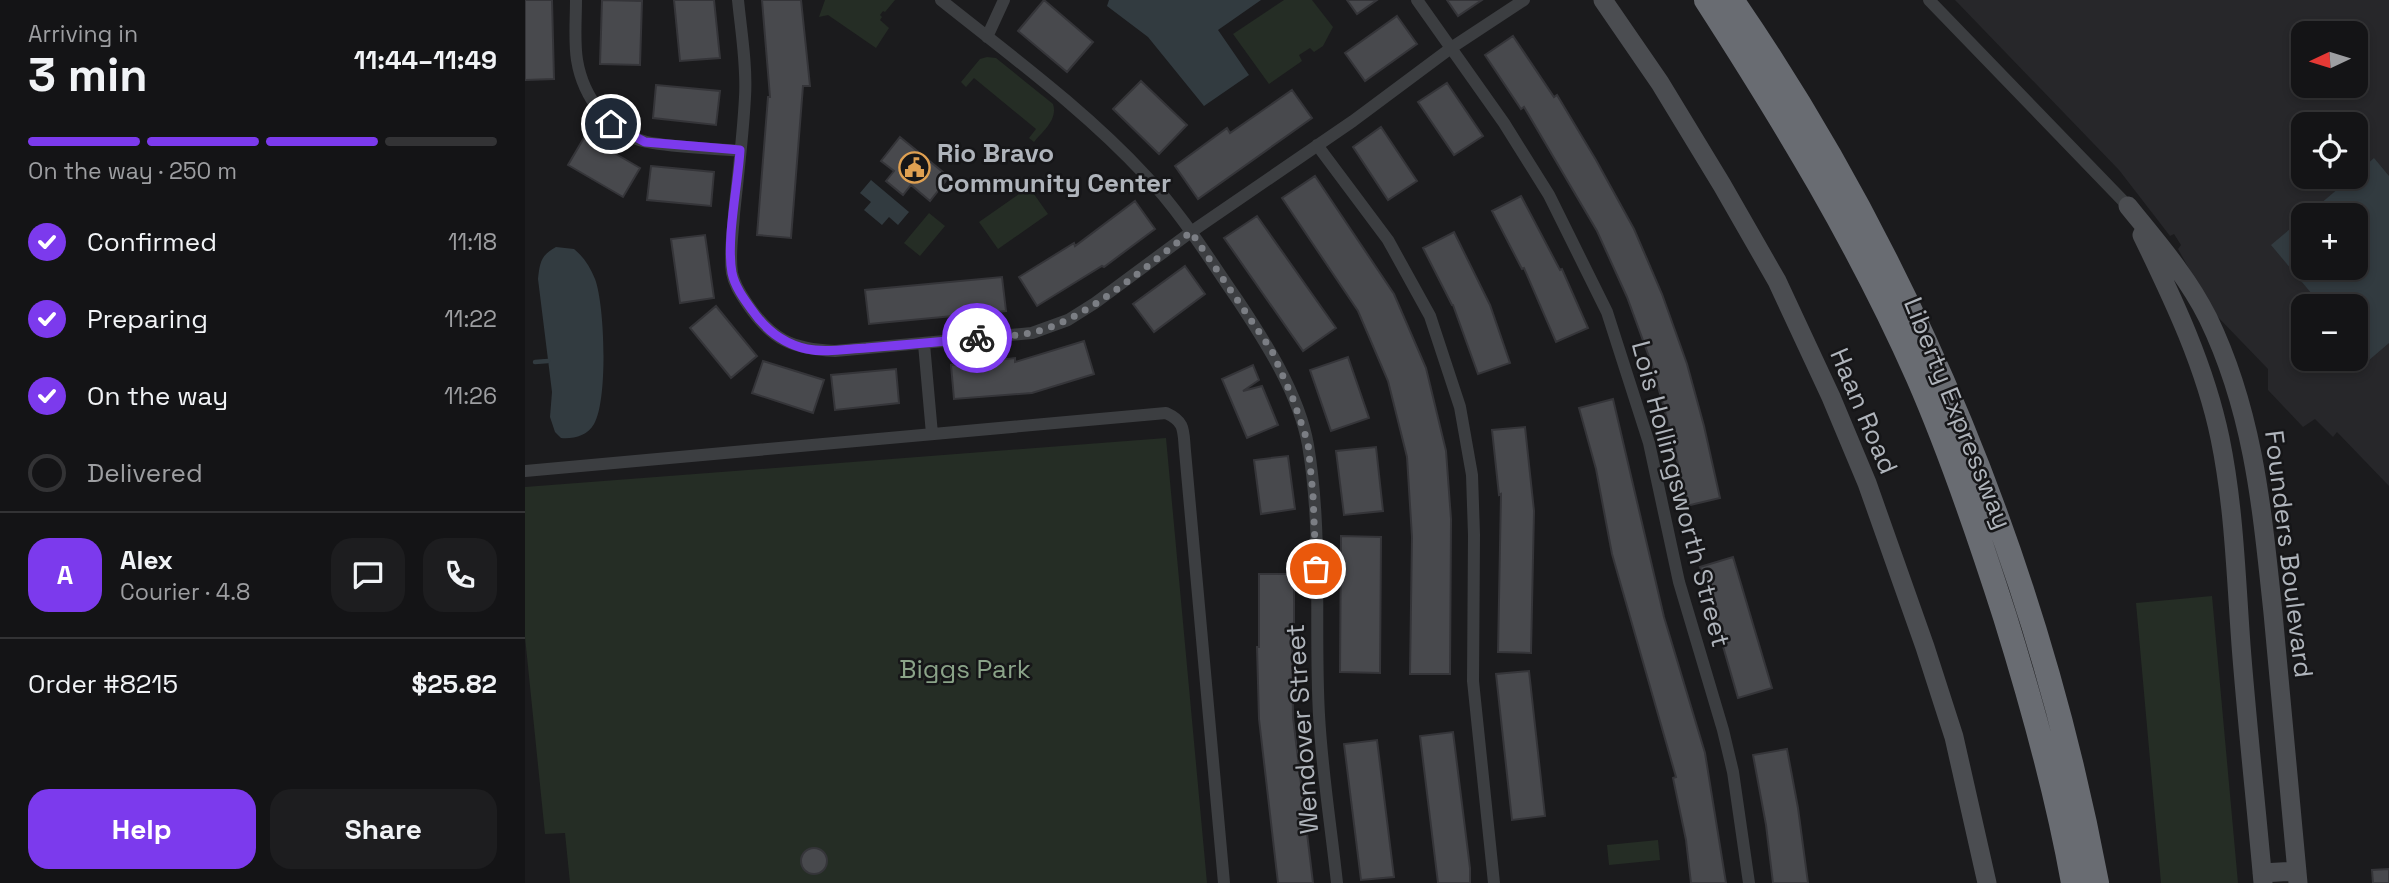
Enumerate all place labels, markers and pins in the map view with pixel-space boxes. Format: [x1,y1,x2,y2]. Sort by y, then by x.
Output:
pin [581,94,641,154]
place label: Rio Bravo Community Center [937,136,1171,200]
public building icon: Rio Bravo Community Center [897,151,931,185]
pin [1286,539,1346,599]

